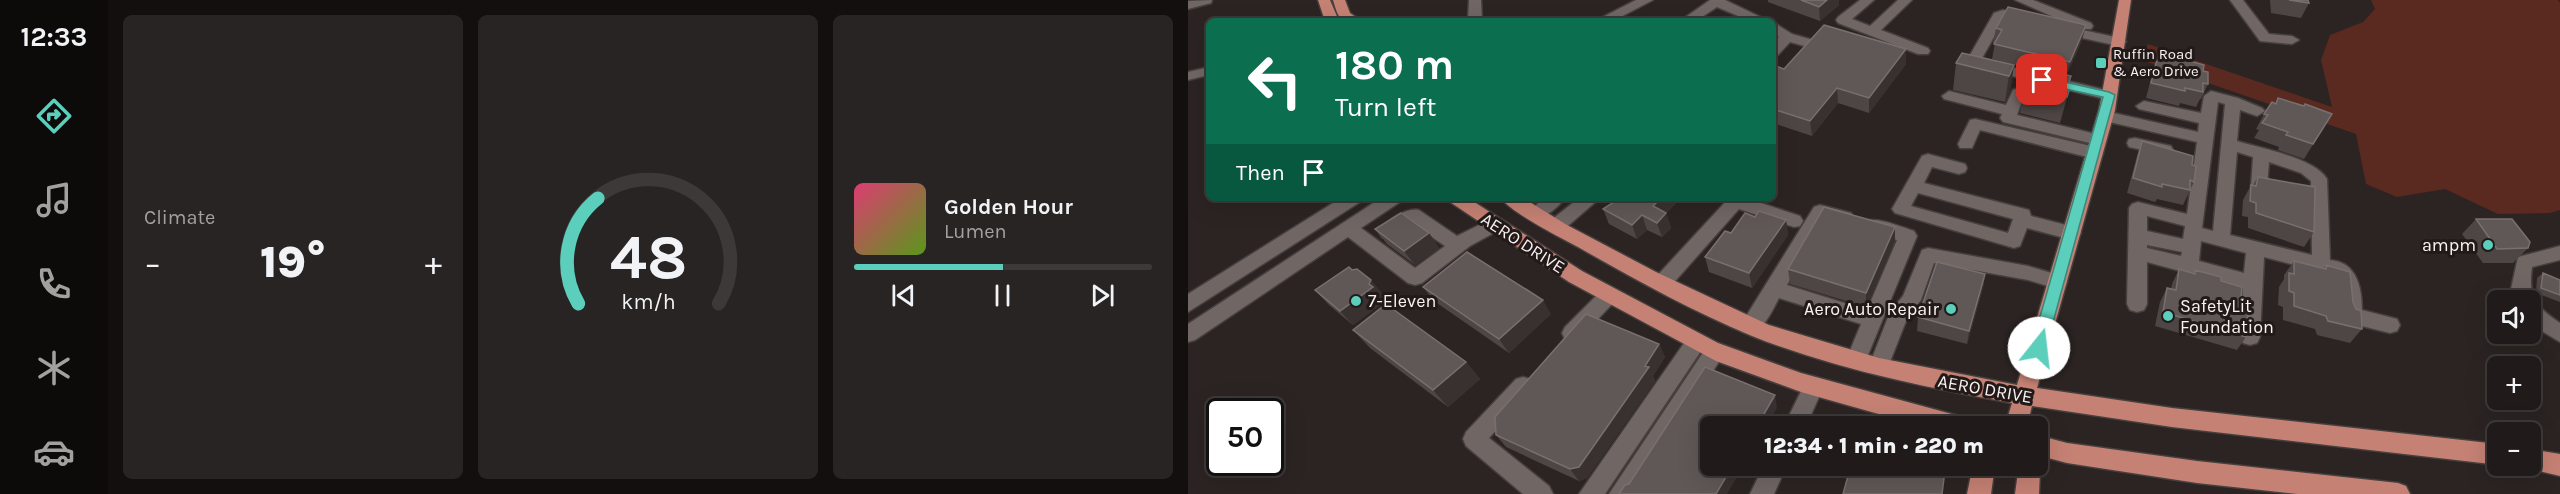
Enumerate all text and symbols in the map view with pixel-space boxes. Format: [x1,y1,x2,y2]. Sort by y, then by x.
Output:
text: 12:33 [21,21,87,53]
text: 180 m [1335,40,1454,90]
icon: left [1236,42,1314,120]
place label: Ruffin Road & Aero Drive [2113,45,2199,80]
pin [2016,54,2067,105]
marker: Ruffin Road & Aero Drive [2094,56,2108,70]
icon: arrive [2025,63,2058,96]
text: Turn left [1335,91,1436,123]
icon: directions [33,95,75,137]
icon: arrive [1297,156,1330,189]
text: Then [1236,160,1285,186]
icon: music [33,179,75,221]
text: Golden Hour [944,194,1073,220]
text: Climate [144,206,215,229]
street label: AERO DRIVE [1477,208,1569,278]
text: Lumen [944,220,1007,243]
text: 48 [609,221,687,294]
place label: ampm [2422,234,2476,256]
text: 19° [260,236,326,288]
marker: ampm [2481,238,2495,252]
text: − [144,244,161,282]
text: + [425,244,442,282]
icon: phone [33,263,75,305]
icon: previous [887,279,920,312]
icon: pause [986,279,1019,312]
icon: next [1086,279,1119,312]
text: km/h [621,289,675,314]
place label: 7-Eleven [1368,290,1436,312]
map controls [2487,290,2541,476]
button: sound [2487,290,2541,344]
marker: 7-Eleven [1349,294,1363,308]
place label: SafetyLit Foundation [2180,295,2274,338]
place label: Aero Auto Repair [1804,298,1939,320]
marker: Aero Auto Repair [1944,302,1958,316]
marker: SafetyLit Foundation [2161,309,2175,323]
position arrow [2007,316,2071,380]
icon: climate [33,347,75,389]
button: + [2487,356,2541,410]
street label: AERO DRIVE [1936,370,2034,408]
speed limit sign: 50 [1206,398,1284,476]
button: − [2487,422,2541,476]
icon: car [33,431,75,473]
text: 12:34 · 1 min · 220 m [1764,433,1984,459]

